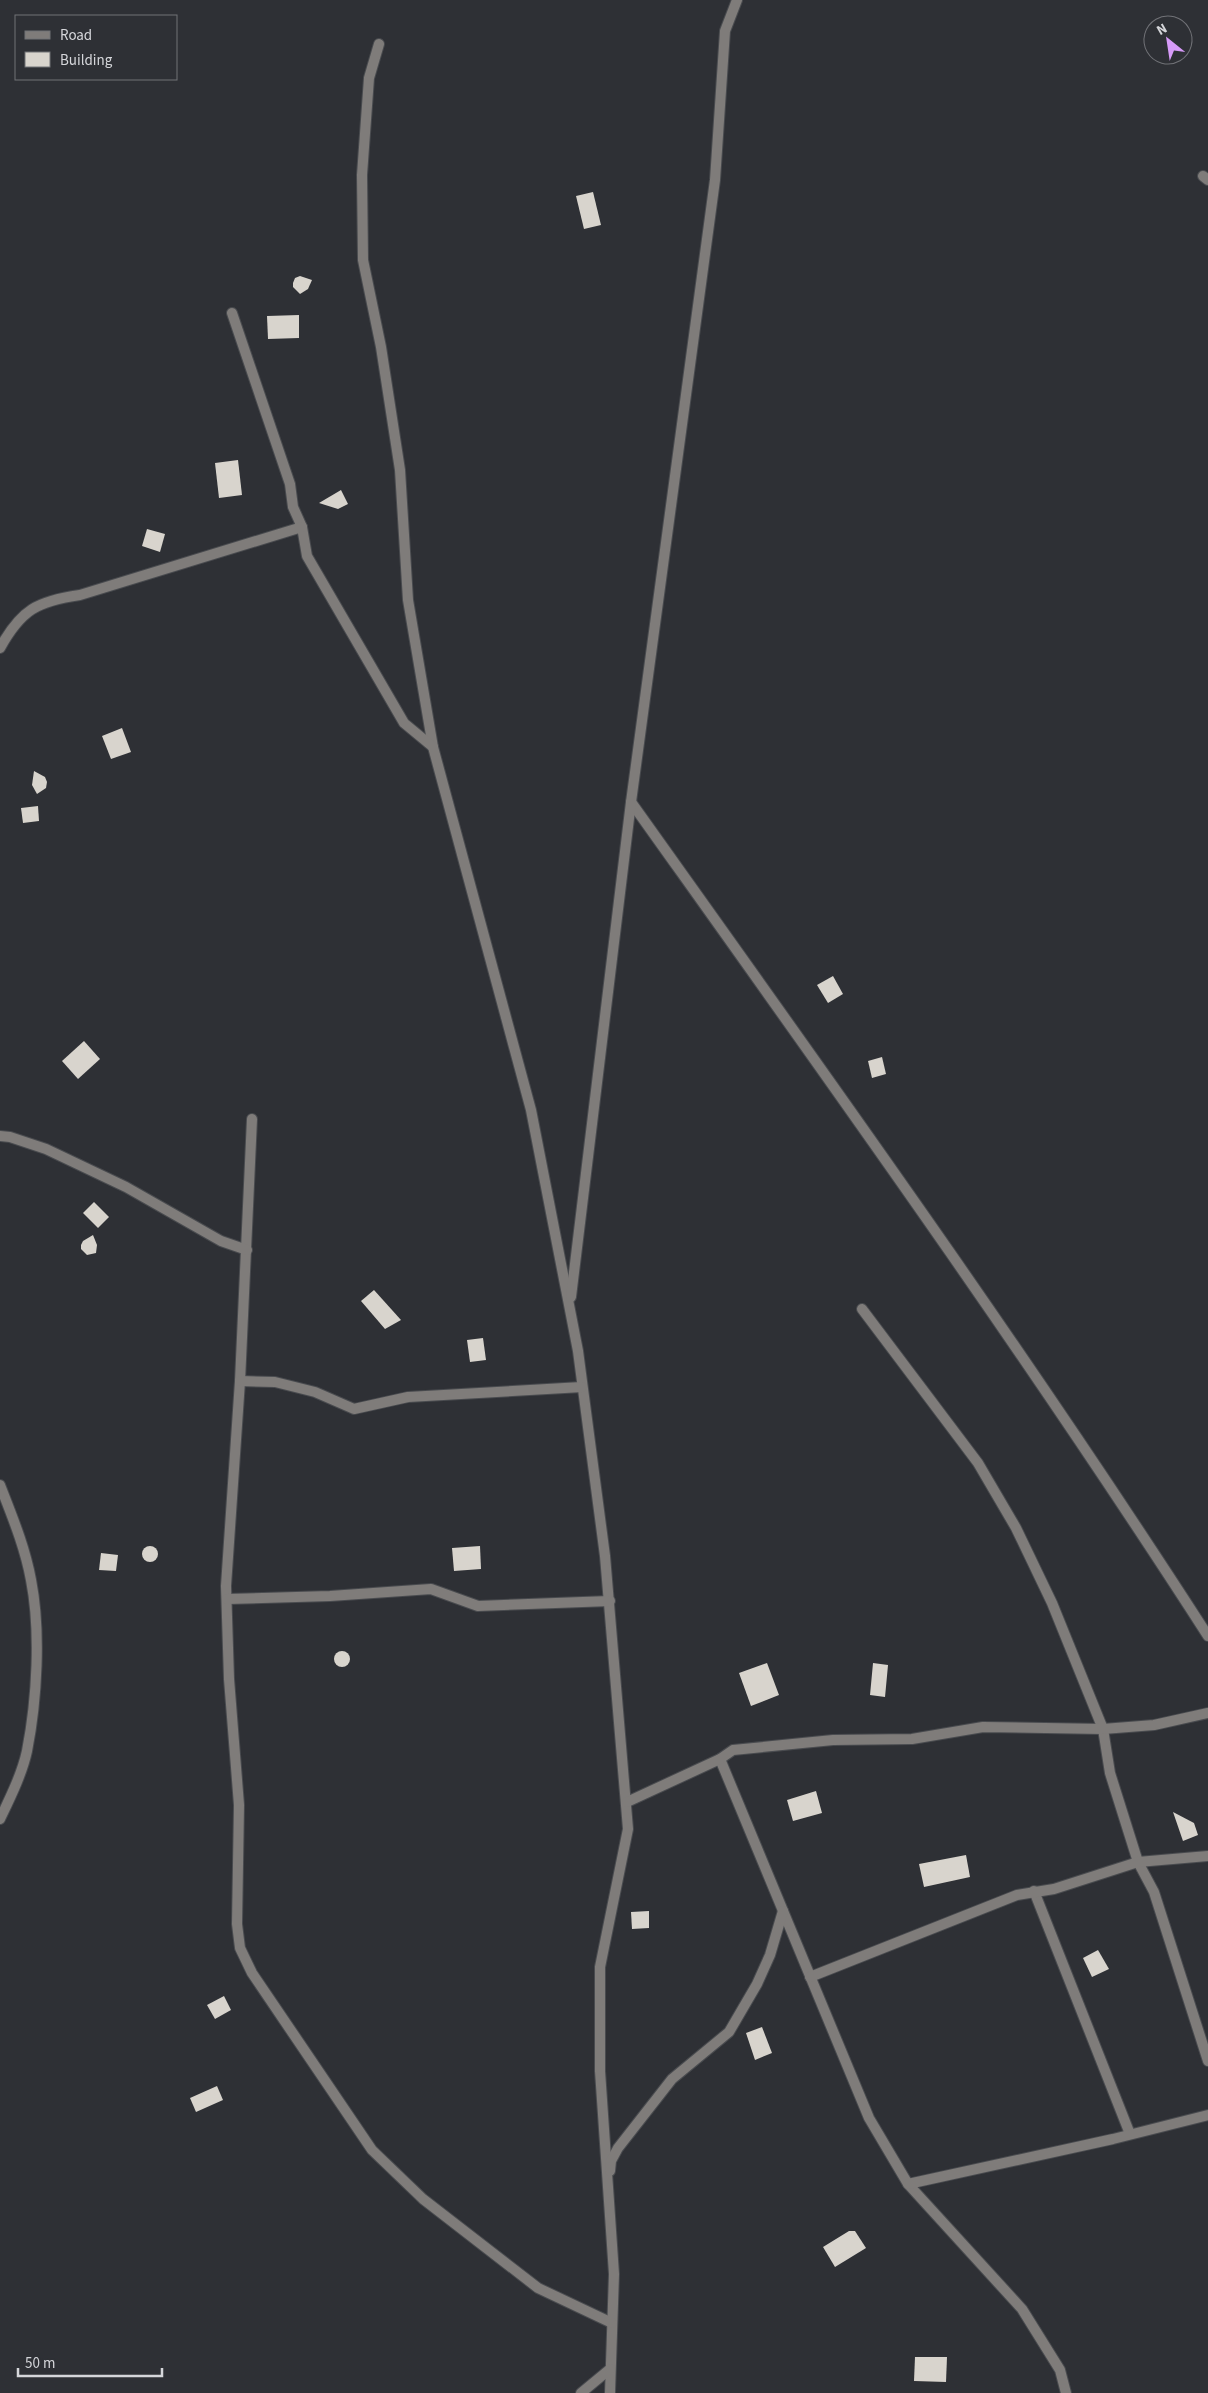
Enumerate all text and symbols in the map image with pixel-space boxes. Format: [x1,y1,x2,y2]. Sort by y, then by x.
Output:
legend [15,15,178,80]
north arrow [1143,15,1193,65]
text: N [1153,19,1171,41]
text: Road [60,25,92,46]
text: Building [60,50,113,71]
scale bar [18,2346,161,2378]
text: 50 m [25,2353,55,2374]

